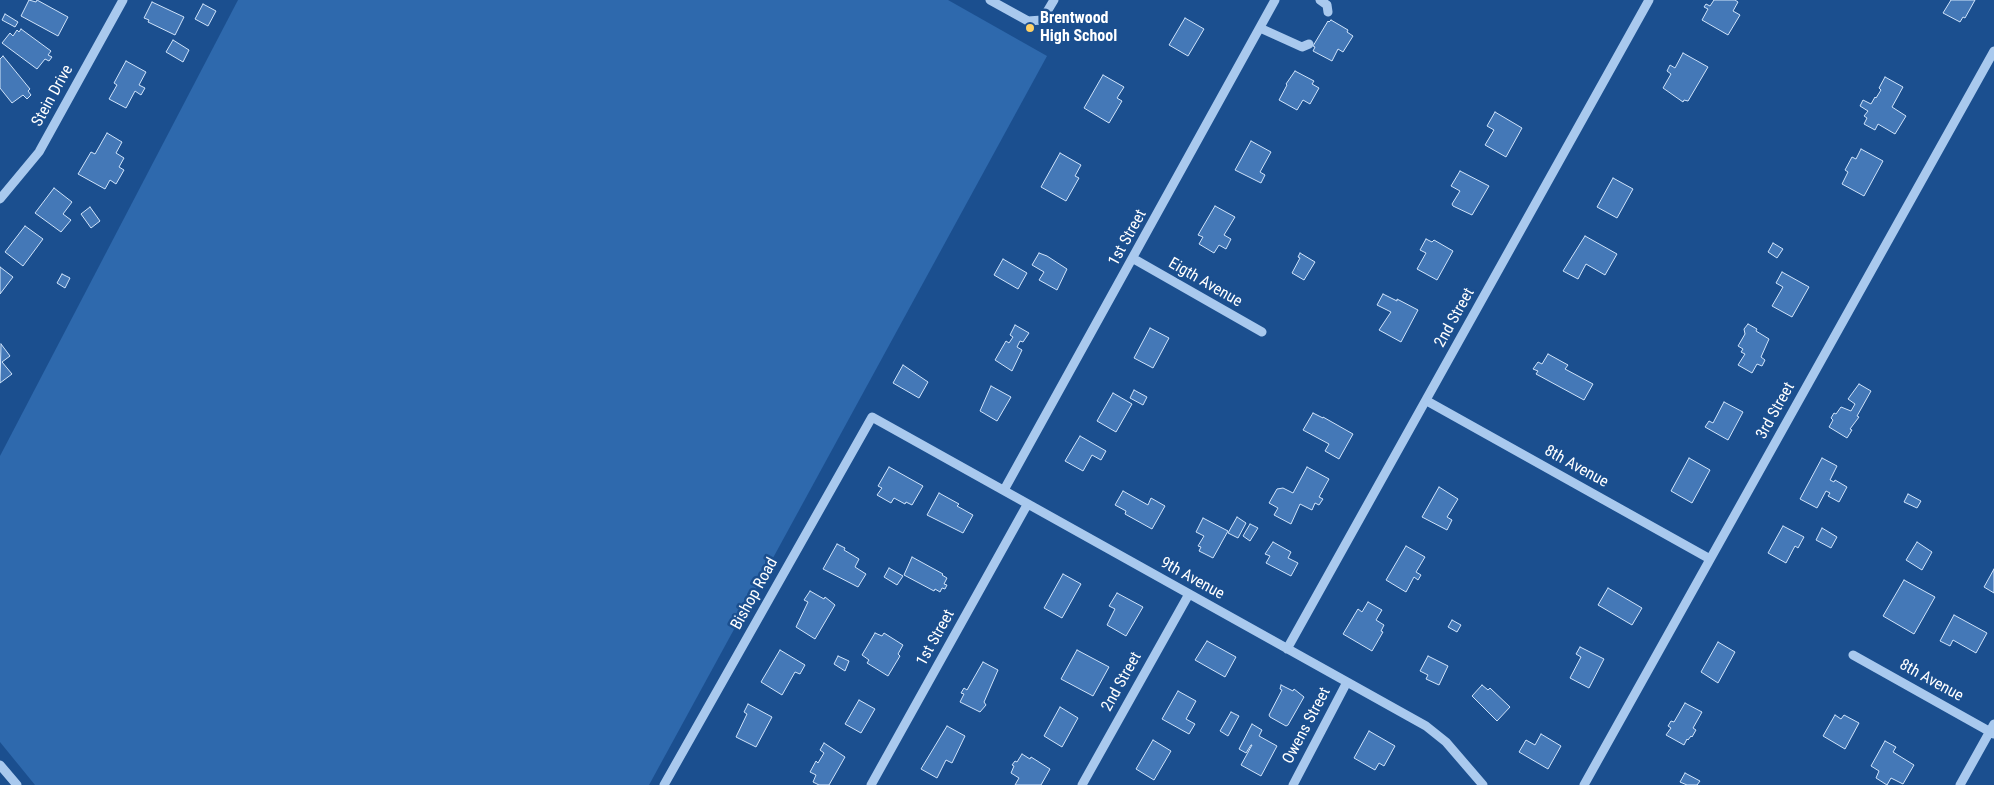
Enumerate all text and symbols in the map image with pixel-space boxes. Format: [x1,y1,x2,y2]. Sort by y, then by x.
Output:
place label: Brentwood High School [1040,9,1117,47]
marker: Brentwood High School [1024,22,1036,34]
street label: Stein Drive [28,62,78,130]
street label: 1st Street [1105,207,1151,269]
street label: Eigth Avenue [1165,254,1245,312]
street label: 2nd Street [1431,285,1479,351]
street label: 3rd Street [1753,379,1799,443]
street label: 8th Avenue [1541,442,1611,492]
street label: 9th Avenue [1157,554,1227,604]
street label: Bishop Road [727,555,783,633]
street label: 1st Street [913,607,959,669]
street label: 2nd Street [1098,649,1146,715]
street label: 8th Avenue [1896,656,1966,706]
street label: Owens Street [1279,685,1335,767]

